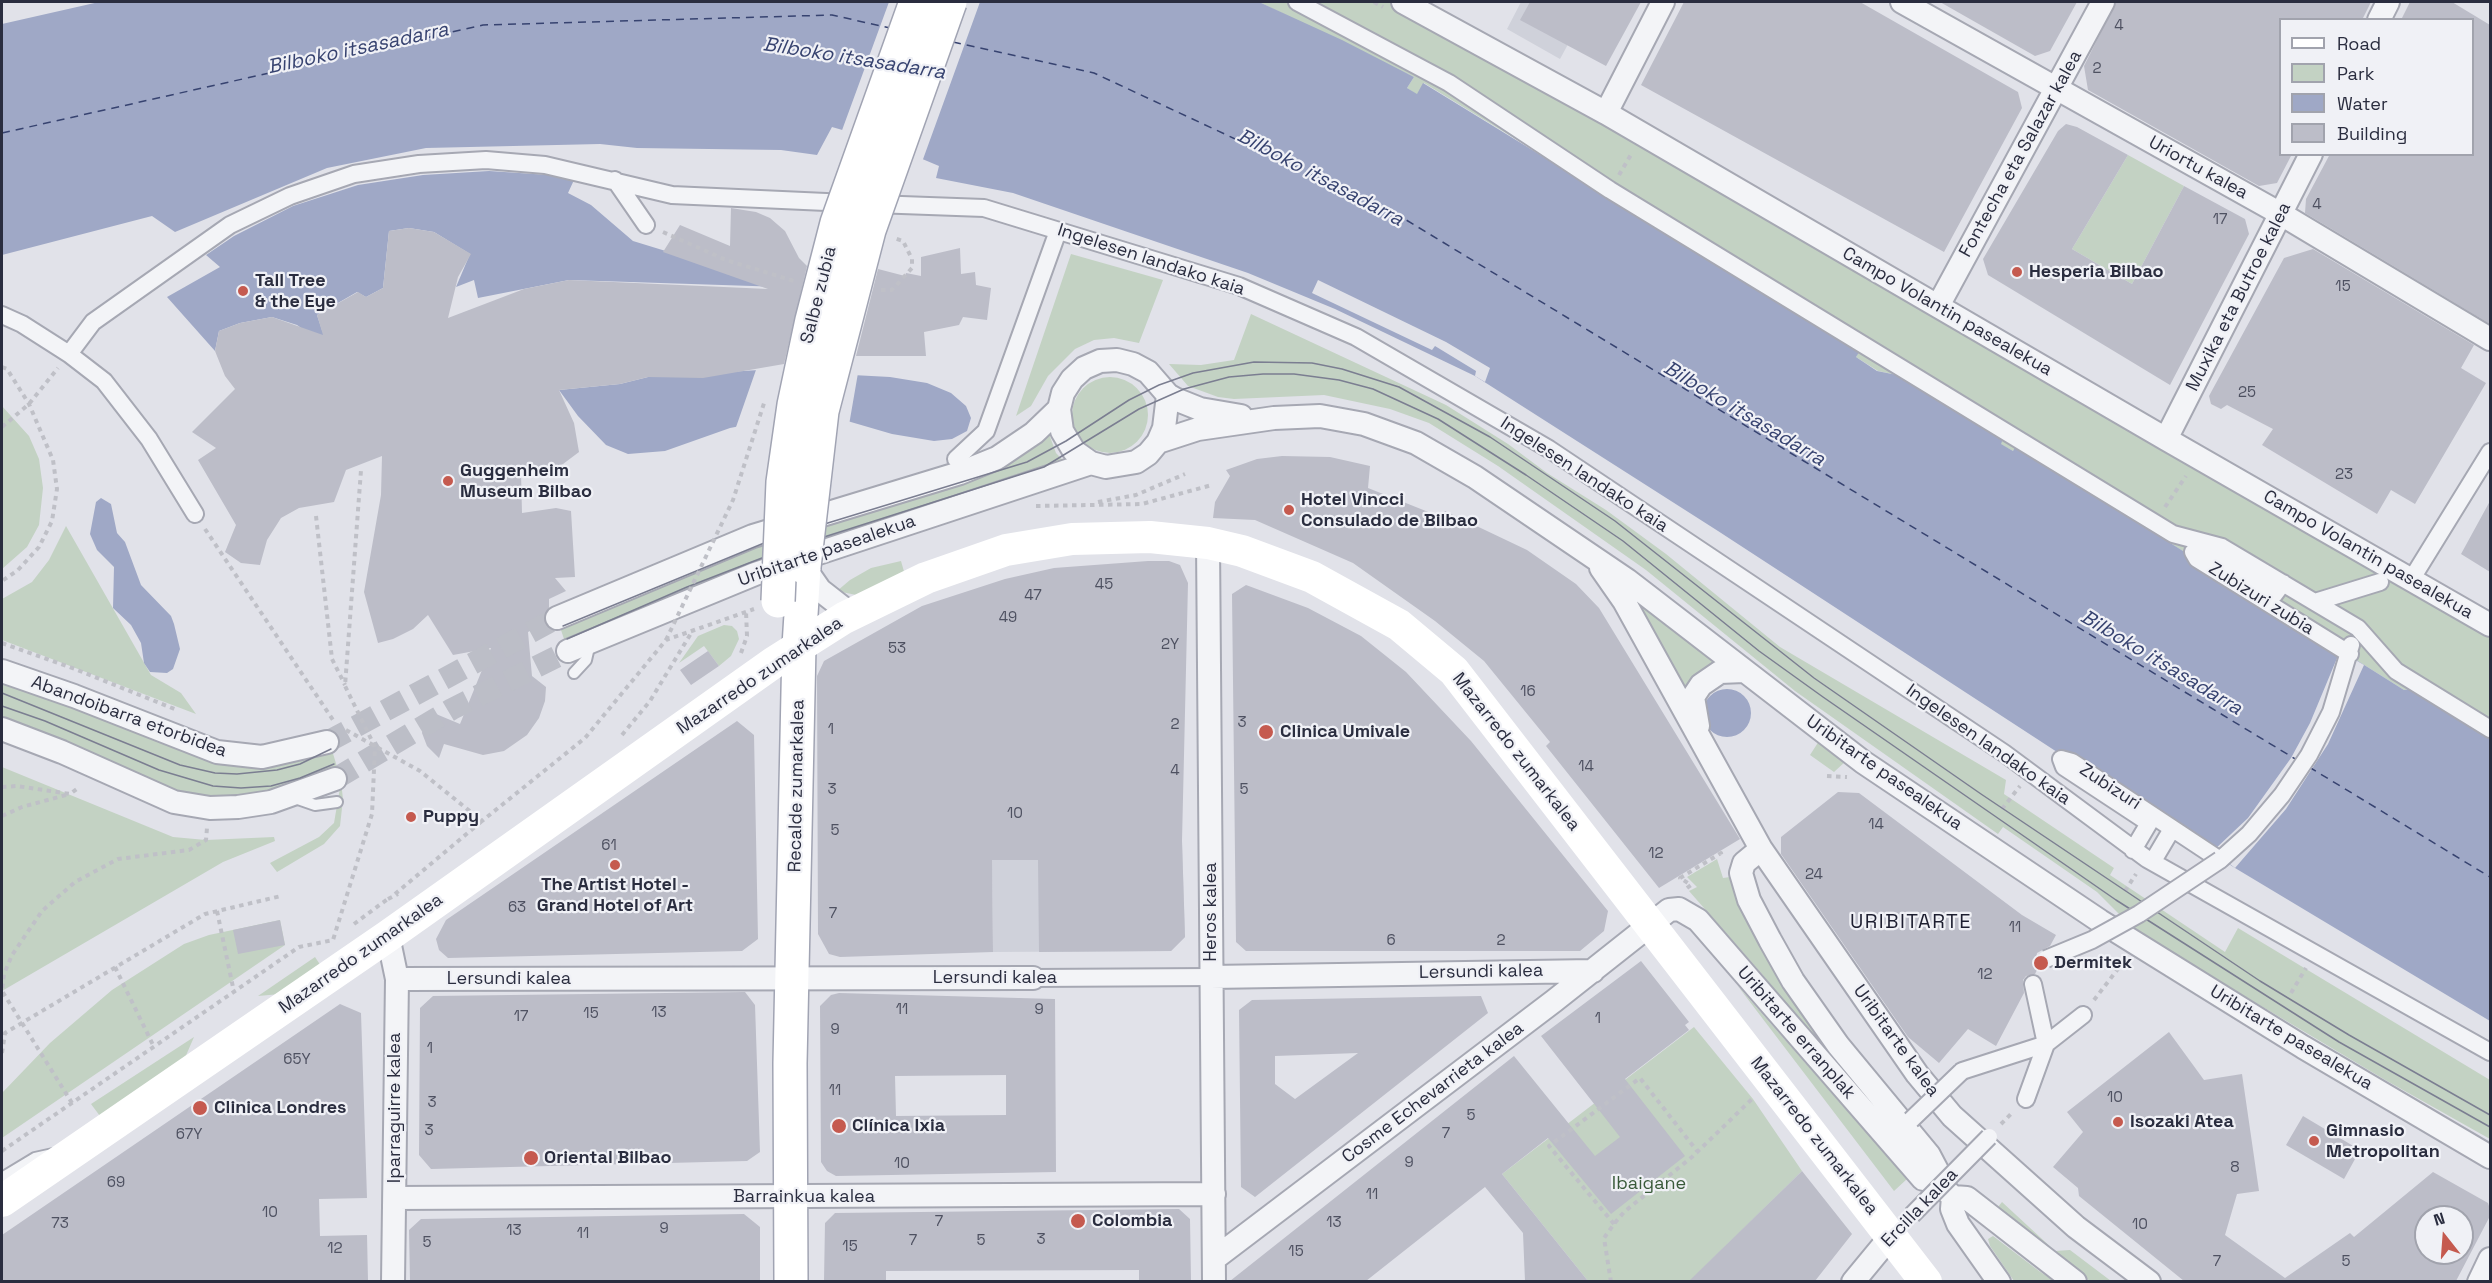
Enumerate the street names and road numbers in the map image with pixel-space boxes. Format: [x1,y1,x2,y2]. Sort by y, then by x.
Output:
street label: Fontecha eta Salazar kalea [1955,47,2087,261]
street label: Uriortu kalea [2145,132,2251,204]
street label: Muxika eta Butroe kalea [2182,199,2296,395]
street label: Ingelesen landako kaia [1055,219,1247,301]
street label: Campo Volantin pasealekua [1838,243,2056,381]
street label: Salbe zubia [796,244,842,346]
street label: Ingelesen landako kaia [1496,413,1672,537]
street label: Campo Volantin pasealekua [2259,486,2477,624]
street label: Uribitarte pasealekua [735,510,919,592]
street label: Zubizuri zubia [2204,558,2318,640]
street label: Mazarredo zumarkalea [673,612,847,740]
street label: Mazarredo zumarkalea [1447,668,1585,836]
street label: Abandoibarra etorbidea [28,672,230,762]
street label: Ingelesen landako kaia [1902,680,2074,810]
street label: Recalde zumarkalea [785,699,809,873]
street label: Uribitarte pasealekua [1802,711,1966,835]
street label: Zubizuri [2075,759,2145,815]
street label: Heros kalea [1200,862,1222,962]
street label: Mazarredo zumarkalea [275,889,447,1019]
street label: Lersundi kalea [1419,960,1543,984]
street label: Uribitarte erranplak [1732,962,1860,1104]
street label: Lersundi kalea [933,967,1057,989]
street label: Lersundi kalea [447,968,571,990]
street label: Uribitarte kalea [1848,981,1944,1101]
street label: Uribitarte pasealekua [2206,981,2376,1095]
street label: Cosme Echevarrieta kalea [1338,1018,1528,1168]
street label: Iparraguirre kalea [384,1033,406,1183]
street label: Mazarredo zumarkalea [1745,1052,1883,1220]
street label: Ercilla kalea [1877,1164,1963,1252]
street label: Barrainkua kalea [733,1186,875,1208]

